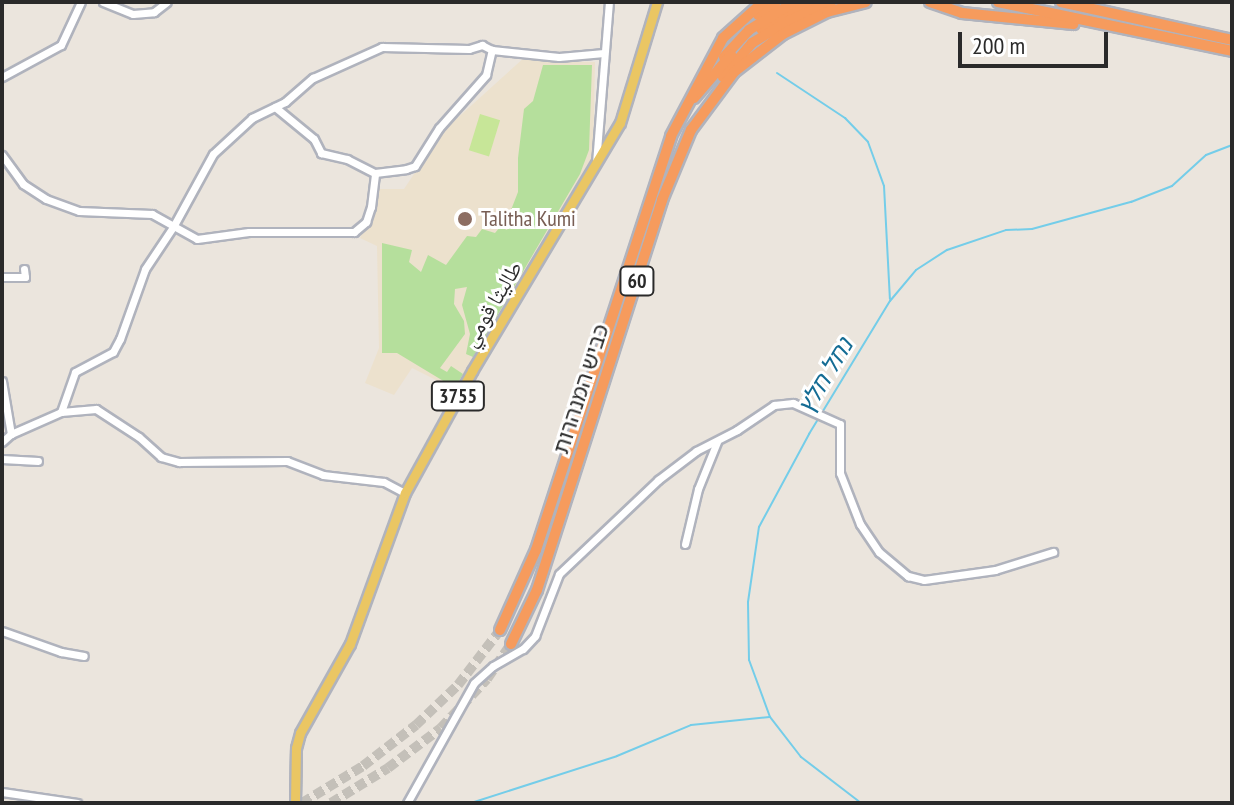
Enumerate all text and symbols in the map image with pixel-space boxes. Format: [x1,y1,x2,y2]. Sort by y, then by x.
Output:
scale bar [962,16,1112,66]
text: 200 m [972,30,1025,61]
place label: Talitha Kumi [481,206,576,232]
marker: Talitha Kumi [456,210,474,228]
street label: طاليثا قومي [456,256,528,352]
road number: 60 [619,265,655,297]
street label: כביש המנהרות [548,321,614,457]
water label: נחל חלץ [791,333,859,419]
road number: 3755 [430,380,486,412]

